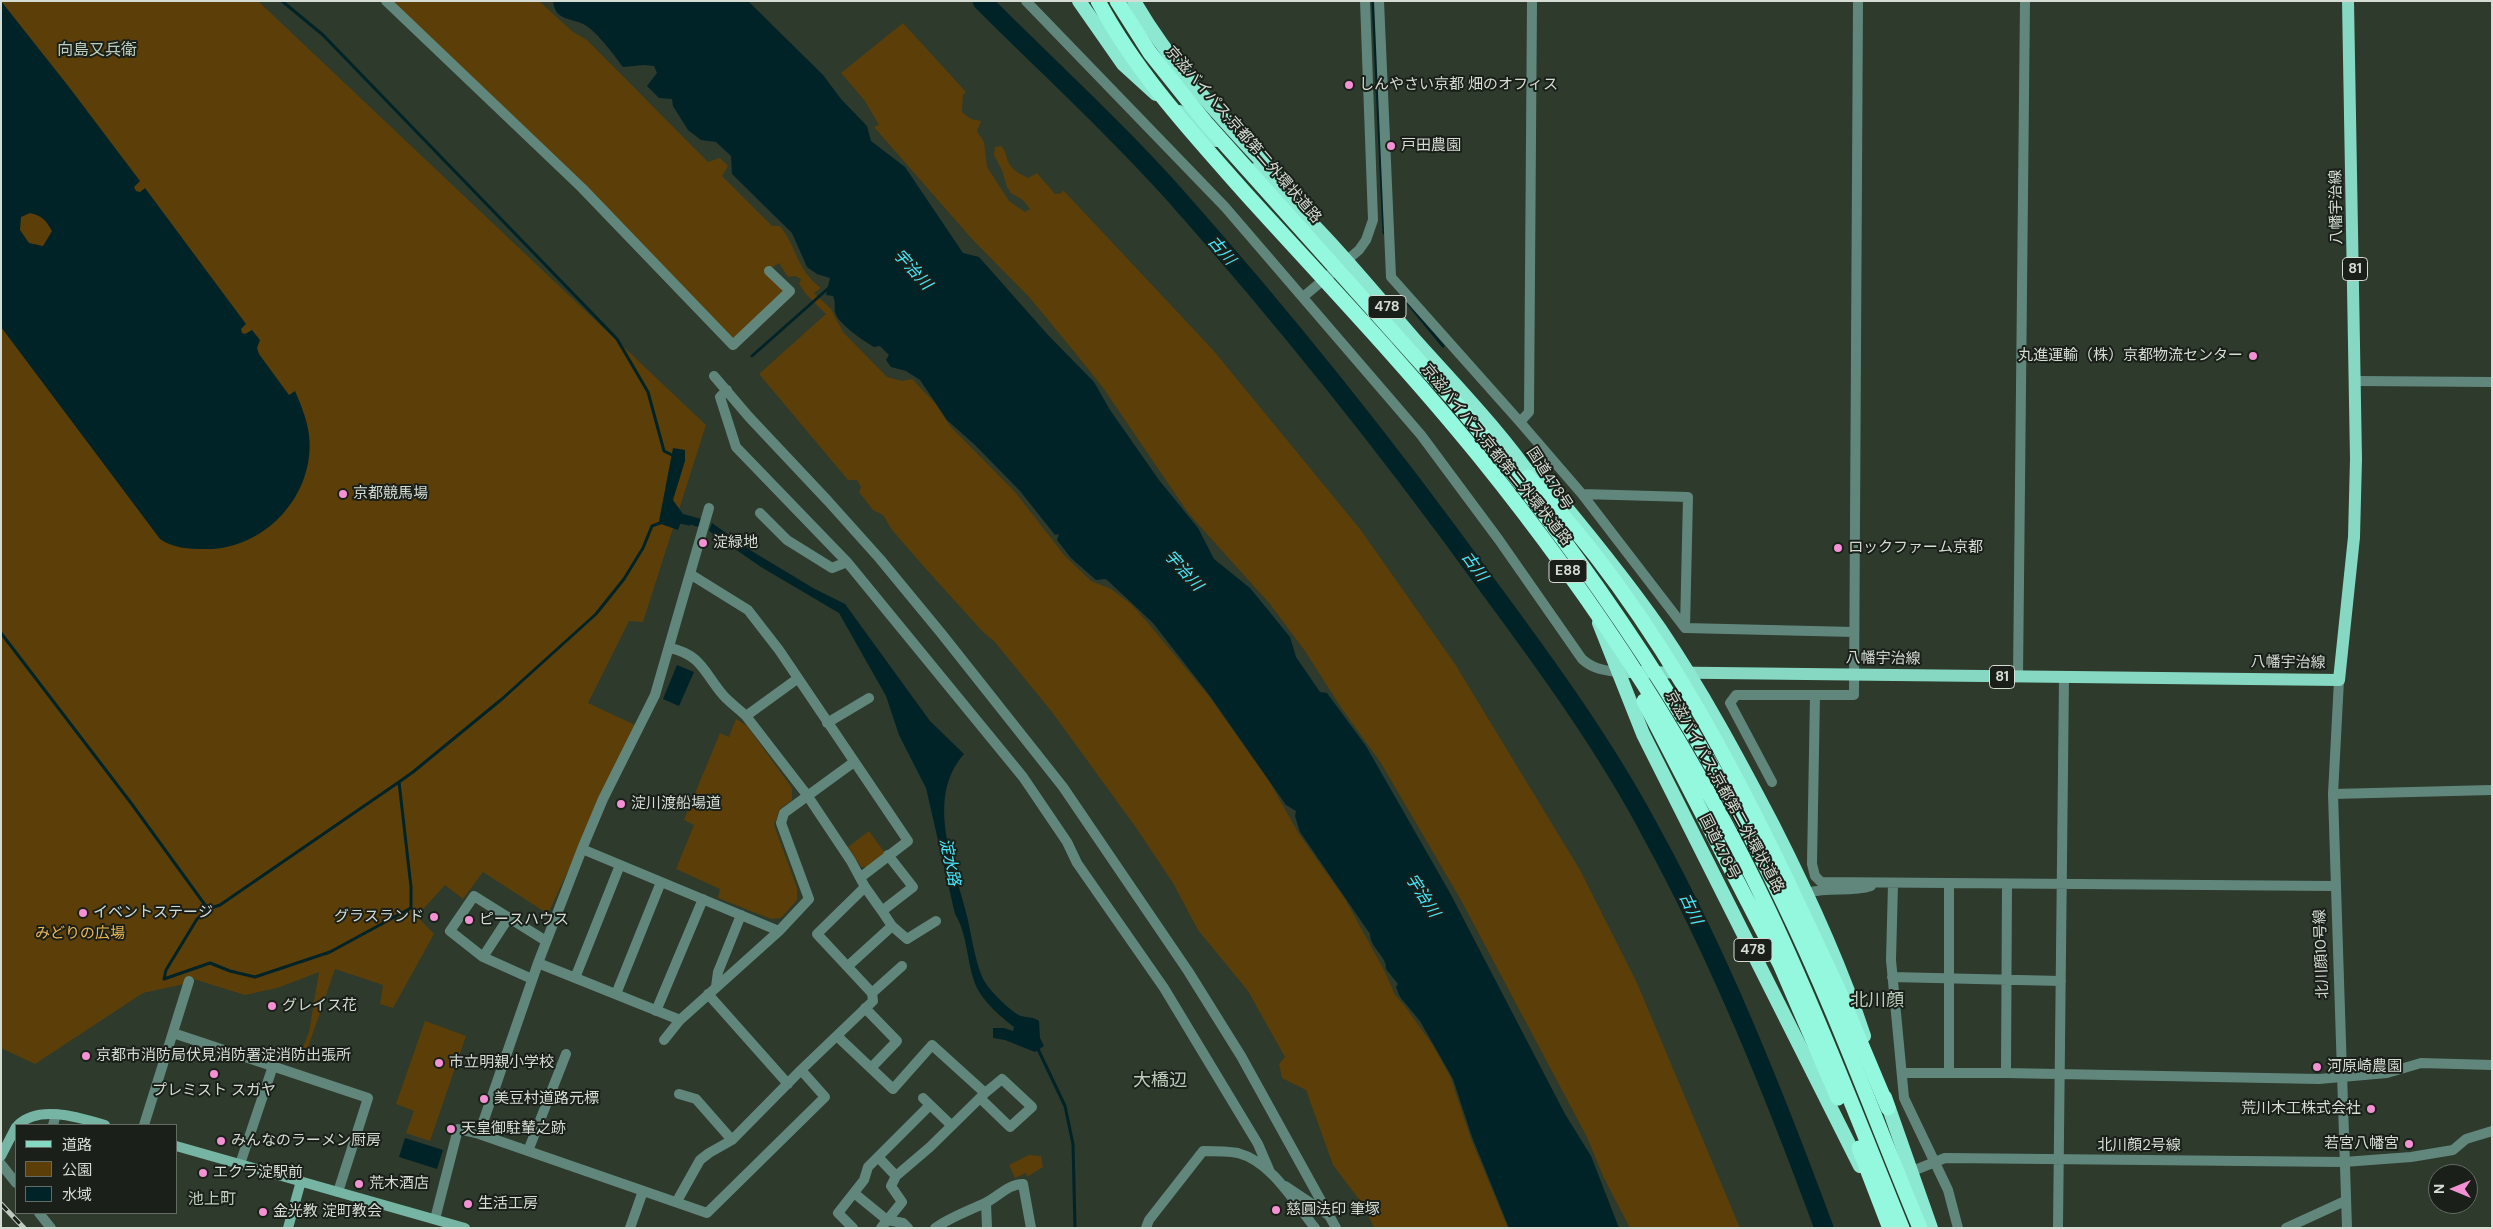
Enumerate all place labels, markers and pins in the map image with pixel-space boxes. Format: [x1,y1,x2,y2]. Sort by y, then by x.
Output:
place label: しんやさい京都 畑のオフィス [1359,76,1558,94]
marker: しんやさい京都 畑のオフィス [1343,79,1355,91]
place label: 戸田農園 [1401,137,1461,155]
marker: 戸田農園 [1385,140,1397,152]
place label: 丸進運輸（株）京都物流センター [2018,347,2243,365]
marker: 丸進運輸（株）京都物流センター [2247,350,2259,362]
place label: 京都競馬場 [353,485,428,503]
marker: 京都競馬場 [337,488,349,500]
place label: 淀緑地 [713,534,758,552]
marker: 淀緑地 [697,537,709,549]
place label: ロックファーム京都 [1848,539,1983,557]
marker: ロックファーム京都 [1832,542,1844,554]
place label: 淀川渡船場道 [631,795,721,813]
marker: 淀川渡船場道 [615,798,627,810]
place label: イベントステージ [93,904,213,922]
marker: イベントステージ [77,907,89,919]
place label: グラスランド [334,908,424,926]
marker: グラスランド [428,911,440,923]
place label: ピースハウス [479,911,569,929]
marker: ピースハウス [463,914,475,926]
place label: グレイス花 [282,997,357,1015]
marker: グレイス花 [266,1000,278,1012]
place label: 京都市消防局伏見消防署淀消防出張所 [96,1047,351,1065]
marker: 京都市消防局伏見消防署淀消防出張所 [80,1050,92,1062]
place label: 市立明親小学校 [449,1054,554,1072]
marker: 市立明親小学校 [433,1057,445,1069]
place label: 河原崎農園 [2327,1058,2402,1076]
marker: 河原崎農園 [2311,1061,2323,1073]
marker: プレミスト スガヤ [208,1068,220,1080]
place label: プレミスト スガヤ [152,1082,276,1100]
place label: 美豆村道路元標 [494,1090,599,1108]
marker: 美豆村道路元標 [478,1093,490,1105]
place label: 荒川木工株式会社 [2241,1100,2361,1118]
marker: 荒川木工株式会社 [2365,1103,2377,1115]
place label: 天皇御駐輦之跡 [461,1120,566,1138]
marker: 天皇御駐輦之跡 [445,1123,457,1135]
place label: みんなのラーメン厨房 [231,1132,381,1150]
marker: みんなのラーメン厨房 [215,1135,227,1147]
place label: 若宮八幡宮 [2324,1135,2399,1153]
marker: 若宮八幡宮 [2403,1138,2415,1150]
place label: エクラ淀駅前 [213,1164,303,1182]
marker: エクラ淀駅前 [197,1167,209,1179]
place label: 荒木酒店 [369,1175,429,1193]
marker: 荒木酒店 [353,1178,365,1190]
place label: 生活工房 [478,1195,538,1213]
marker: 生活工房 [462,1198,474,1210]
place label: 慈圓法印 筆塚 [1286,1201,1380,1219]
place label: 金光教 淀町教会 [273,1203,382,1221]
marker: 慈圓法印 筆塚 [1270,1204,1282,1216]
marker: 金光教 淀町教会 [257,1206,269,1218]

